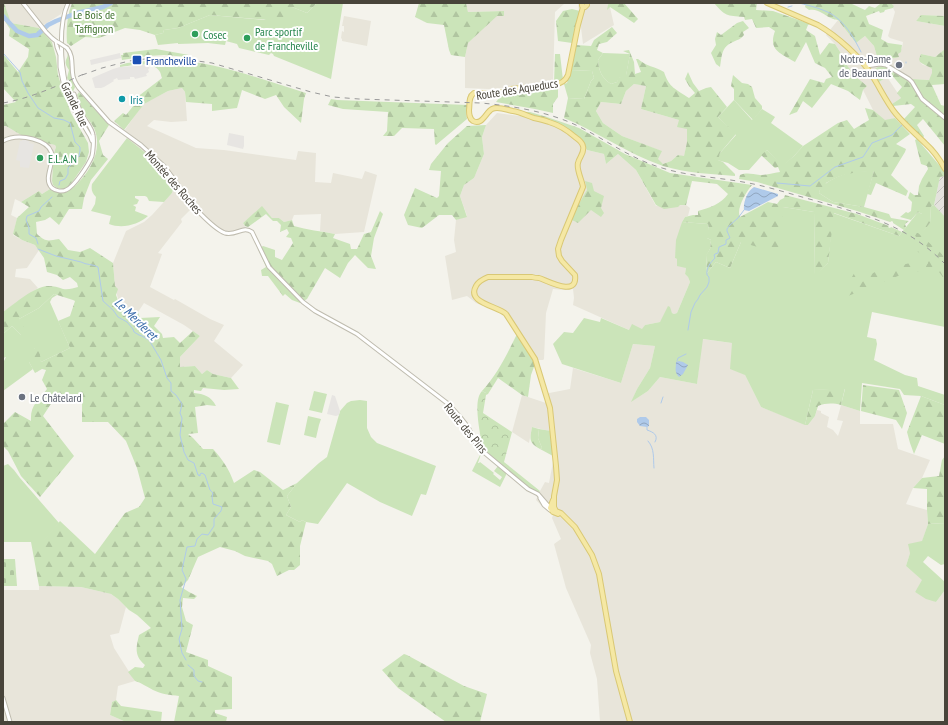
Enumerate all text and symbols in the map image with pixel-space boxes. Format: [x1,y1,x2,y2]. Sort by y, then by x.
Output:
park label: Le Bois de Taffignon [73,7,115,36]
place label: Parc sportif de Francheville [255,24,318,53]
place label: Cosec [203,27,227,42]
marker: Cosec [190,29,200,39]
marker: Parc sportif de Francheville [242,33,252,43]
place label: Notre-Dame de Beaunant [839,51,892,80]
place label: Francheville [146,53,196,68]
marker: Francheville [131,54,143,66]
marker: Notre-Dame de Beaunant [894,60,904,70]
street label: Route des Aqueducs [475,75,559,103]
street label: Grande Rue [58,79,92,129]
place label: Iris [130,92,143,107]
marker: Iris [117,94,127,104]
street label: Montée des Roches [142,147,206,217]
place label: E.L.A.N [48,151,77,166]
marker: E.L.A.N [35,153,45,163]
water label: Le Merderet [111,294,162,345]
place label: Le Châtelard [30,390,82,405]
marker: Le Châtelard [17,392,27,402]
street label: Route des Pins [441,400,491,456]

